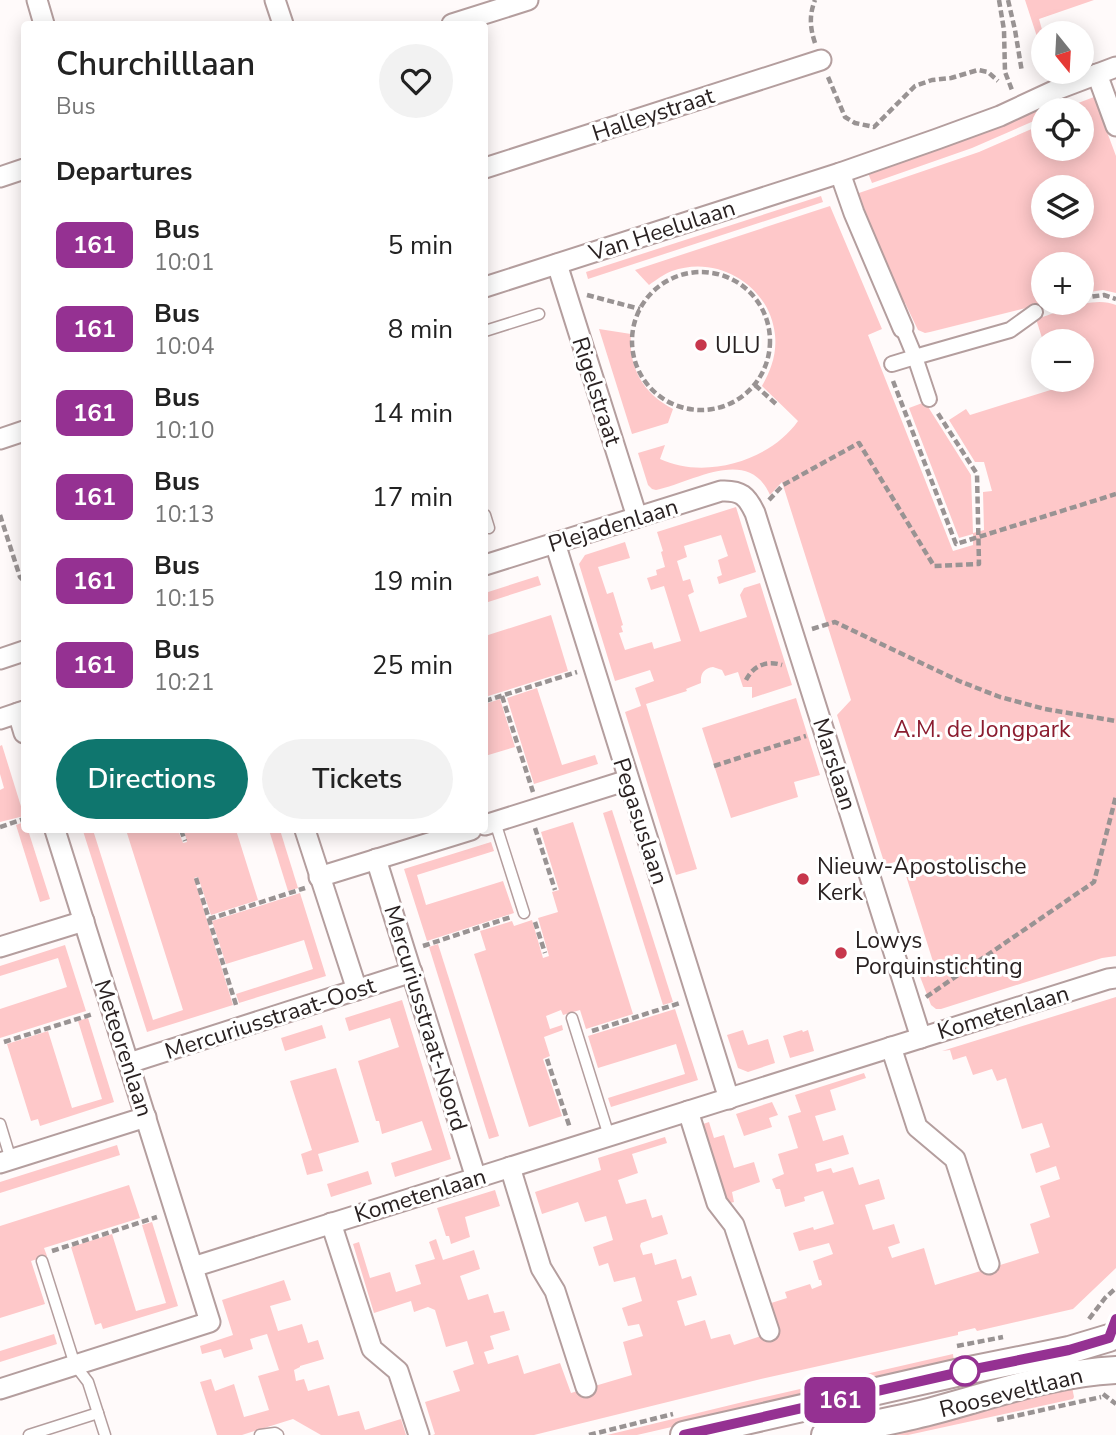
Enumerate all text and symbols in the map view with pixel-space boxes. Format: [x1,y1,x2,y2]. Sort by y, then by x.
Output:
north arrow [1031,21,1094,84]
map controls [1031,21,1094,392]
text: Churchilllaan [56,42,255,87]
button: heart [379,44,453,118]
street label: Halleystraat [588,80,719,149]
text: Bus [56,91,96,122]
button: locate [1031,98,1094,161]
text: Departures [56,154,192,189]
button: layers [1031,175,1094,238]
street label: Van Heelulaan [584,192,739,269]
text: Bus [154,212,200,247]
text: 5 min [388,228,453,263]
text: 161 [73,229,116,261]
text: 10:01 [154,247,214,278]
button: + [1031,252,1094,315]
text: Bus [154,296,200,331]
text: 8 min [388,312,453,347]
text: 161 [73,313,116,345]
button: − [1031,329,1094,392]
place label: ULU [715,330,760,361]
text: 10:04 [154,331,214,362]
street label: Rigelstraat [564,333,629,450]
marker: ULU [693,337,709,353]
text: Bus [154,380,200,415]
text: 14 min [372,396,453,431]
text: 161 [73,397,116,429]
text: 10:10 [154,415,214,446]
text: Bus [154,464,200,499]
text: 17 min [372,480,453,515]
text: 161 [73,481,116,513]
street label: Plejadenlaan [545,491,682,560]
text: 10:13 [154,499,214,530]
text: Bus [154,548,200,583]
text: 19 min [372,564,453,599]
text: 161 [73,565,116,597]
text: 10:15 [154,583,214,614]
text: Bus [154,632,200,667]
text: 25 min [372,648,453,683]
text: 161 [73,649,116,681]
text: 10:21 [154,667,214,698]
street label: Marslaan [805,714,864,814]
park label: A.M. de Jongpark [894,714,1071,745]
button: Directions [56,739,248,819]
button: Tickets [262,739,453,819]
street label: Pegasuslaan [606,754,676,888]
place label: Nieuw-Apostolische Kerk [817,851,1027,908]
marker: Nieuw-Apostolische Kerk [795,871,811,887]
street label: Mercuriusstraat-Noord [376,902,475,1135]
place label: Lowys Porquinstichting [855,925,1023,982]
marker: Lowys Porquinstichting [833,945,849,961]
street label: Mercuriusstraat-Oost [161,970,380,1067]
street label: Meteorenlaan [87,976,160,1121]
street label: Kometenlaan [933,978,1073,1047]
street label: Kometenlaan [350,1161,490,1230]
unlabelled marker [950,1356,980,1386]
street label: Rooseveltlaan [936,1360,1086,1425]
line badge: 161 [800,1377,880,1423]
text: 161 [818,1384,862,1416]

